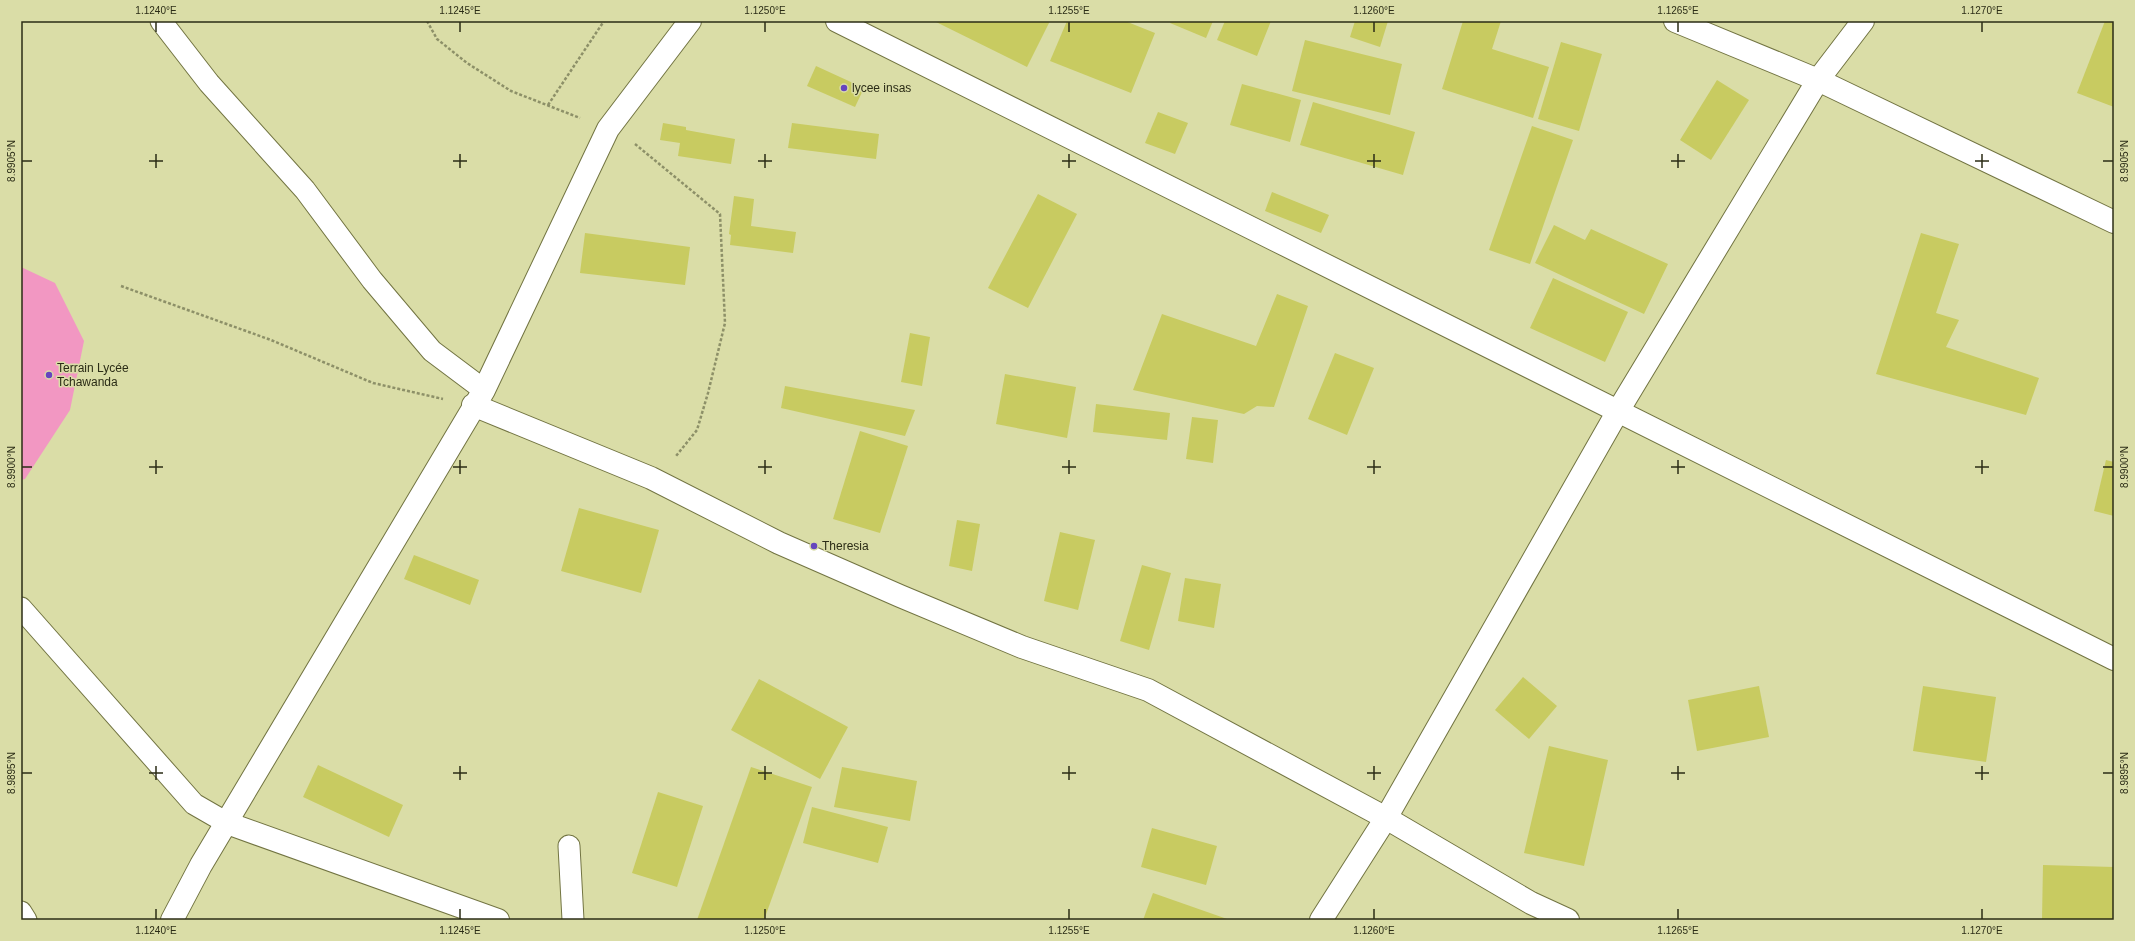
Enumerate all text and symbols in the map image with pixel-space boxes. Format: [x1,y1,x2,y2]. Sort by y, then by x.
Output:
text: 1.1240°E [135,5,177,16]
text: 1.1245°E [439,5,481,16]
text: 1.1250°E [744,5,786,16]
text: 1.1255°E [1048,5,1090,16]
text: 1.1260°E [1353,5,1395,16]
text: 1.1265°E [1657,5,1699,16]
text: 1.1270°E [1961,5,2003,16]
place label: lycee insas [852,81,911,95]
marker: lycee insas [839,83,849,93]
text: 8.9905°N [6,140,17,182]
text: 8.9905°N [2119,140,2130,182]
place label: Terrain Lycée Tchawanda [57,361,129,389]
marker: Terrain Lycée Tchawanda [44,370,54,380]
text: 8.9900°N [6,446,17,488]
text: 8.9900°N [2119,446,2130,488]
place label: Theresia [822,539,869,553]
marker: Theresia [809,541,819,551]
text: 8.9895°N [6,752,17,794]
text: 8.9895°N [2119,752,2130,794]
text: 1.1240°E [135,925,177,936]
text: 1.1245°E [439,925,481,936]
text: 1.1250°E [744,925,786,936]
text: 1.1255°E [1048,925,1090,936]
text: 1.1260°E [1353,925,1395,936]
text: 1.1265°E [1657,925,1699,936]
text: 1.1270°E [1961,925,2003,936]

